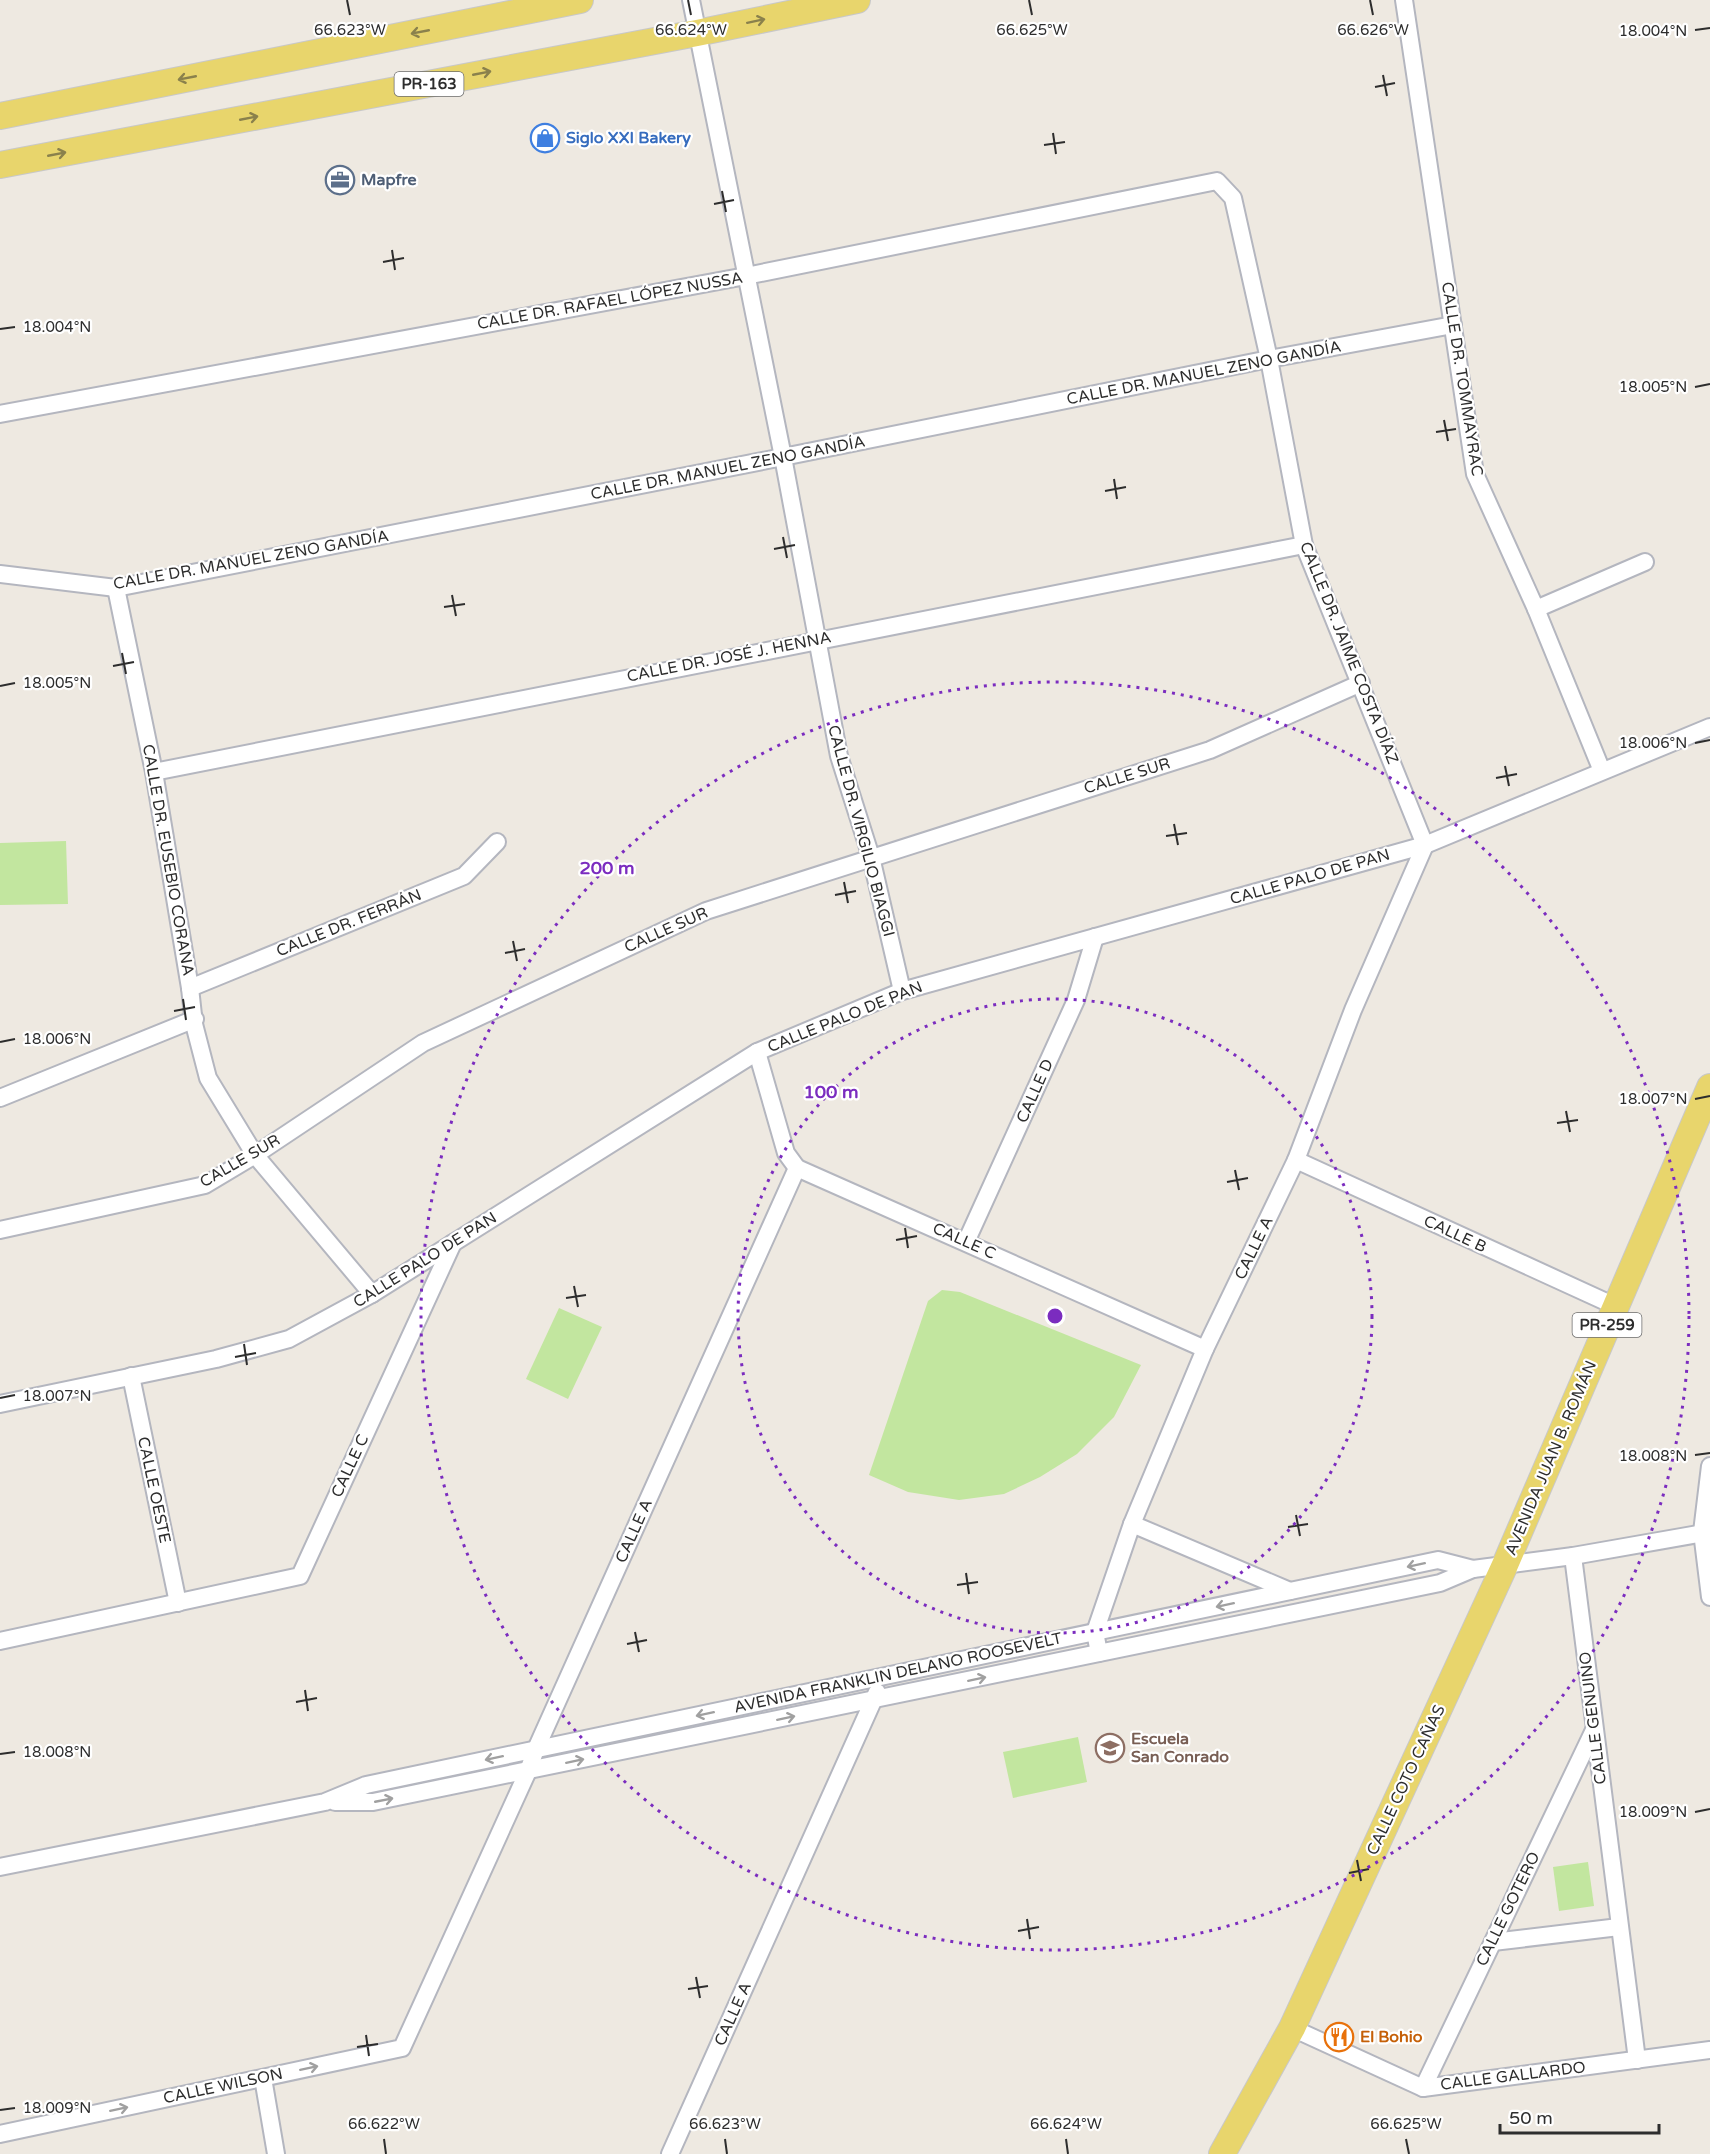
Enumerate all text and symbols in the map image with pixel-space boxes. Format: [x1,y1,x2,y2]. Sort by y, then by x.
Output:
one-way arrow [746,15,765,26]
text: 66.623°W [314,21,386,39]
text: 66.624°W [655,21,727,39]
text: 66.625°W [996,21,1068,39]
text: 66.626°W [1337,21,1409,39]
text: 18.004°N [1619,22,1687,40]
one-way arrow [410,27,430,38]
one-way arrow [472,67,491,78]
road number: PR-163 [394,72,464,96]
one-way arrow [178,73,198,84]
one-way arrow [239,112,258,123]
shop icon: Siglo XXI Bakery [529,122,561,154]
place label: Siglo XXI Bakery [566,128,691,148]
one-way arrow [47,148,67,159]
office icon: Mapfre [324,164,356,196]
place label: Mapfre [361,170,417,190]
street label: CALLE DR. RAFAEL LÓPEZ NUSSA [476,268,744,334]
street label: CALLE DR. TOMMAYRAC [1437,281,1487,477]
text: 18.004°N [23,318,91,336]
street label: CALLE DR. MANUEL ZENO GANDÍA [1065,337,1343,409]
text: 18.005°N [1619,378,1687,396]
street label: CALLE DR. MANUEL ZENO GANDÍA [589,432,867,504]
street label: CALLE DR. MANUEL ZENO GANDÍA [112,526,390,594]
street label: CALLE DR. JAIME COSTA DÍAZ [1295,539,1403,767]
street label: CALLE DR. JOSÉ J. HENNA [625,627,833,687]
text: 18.005°N [23,674,91,692]
street label: CALLE DR. VIRGILIO BIAGGI [823,723,899,939]
text: 18.006°N [1619,734,1687,752]
street label: CALLE DR. EUSEBIO CORANA [138,743,198,977]
street label: CALLE SUR [1081,753,1173,799]
street label: CALLE PALO DE PAN [1228,845,1392,909]
text: 200 m [579,857,635,879]
street label: CALLE DR. FERRÁN [273,885,425,961]
street label: CALLE SUR [621,903,711,957]
street label: CALLE PALO DE PAN [765,977,925,1057]
text: 18.006°N [23,1030,91,1048]
street label: CALLE D [1012,1056,1058,1126]
text: 100 m [803,1081,859,1103]
text: 18.007°N [1618,1090,1688,1108]
street label: CALLE SUR [196,1130,284,1192]
street label: CALLE PALO DE PAN [350,1208,500,1312]
street label: CALLE B [1420,1211,1490,1257]
street label: CALLE A [1230,1213,1278,1283]
street label: CALLE C [929,1218,999,1264]
centre of rings [1045,1306,1065,1326]
road number: PR-259 [1572,1313,1642,1337]
street label: AVENIDA JUAN B. ROMÁN [1501,1357,1601,1559]
text: 18.007°N [22,1387,92,1405]
street label: CALLE C [327,1431,373,1501]
street label: CALLE OESTE [133,1435,175,1545]
text: 18.008°N [1619,1447,1687,1465]
street label: CALLE A [611,1496,657,1566]
one-way arrow [1406,1560,1426,1571]
one-way arrow [1216,1600,1235,1611]
street label: AVENIDA FRANKLIN DELANO ROOSEVELT [732,1628,1064,1718]
street label: CALLE GENUINO [1575,1650,1611,1786]
one-way arrow [967,1673,987,1684]
street label: CALLE COTO CAÑAS [1362,1702,1450,1858]
one-way arrow [696,1709,715,1720]
one-way arrow [776,1712,796,1723]
place label: Escuela San Conrado [1131,1729,1229,1767]
school or university icon: Escuela San Conrado [1094,1732,1126,1764]
text: 18.008°N [23,1743,91,1761]
one-way arrow [484,1753,504,1764]
one-way arrow [565,1755,584,1766]
one-way arrow [373,1794,393,1805]
text: 18.009°N [1619,1803,1687,1821]
street label: CALLE GOTERO [1472,1849,1544,1969]
street label: CALLE A [710,1979,756,2049]
restaurant icon: El Bohio [1323,2021,1355,2053]
place label: El Bohio [1360,2027,1423,2047]
street label: CALLE GALLARDO [1439,2057,1587,2095]
one-way arrow [300,2061,319,2073]
street label: CALLE WILSON [161,2064,285,2108]
scale bar [1500,2097,1659,2135]
text: 18.009°N [23,2099,91,2117]
one-way arrow [109,2102,128,2114]
text: 50 m [1509,2107,1553,2129]
text: 66.622°W [348,2115,420,2133]
text: 66.623°W [689,2115,761,2133]
text: 66.624°W [1030,2115,1102,2133]
text: 66.625°W [1370,2115,1442,2133]

